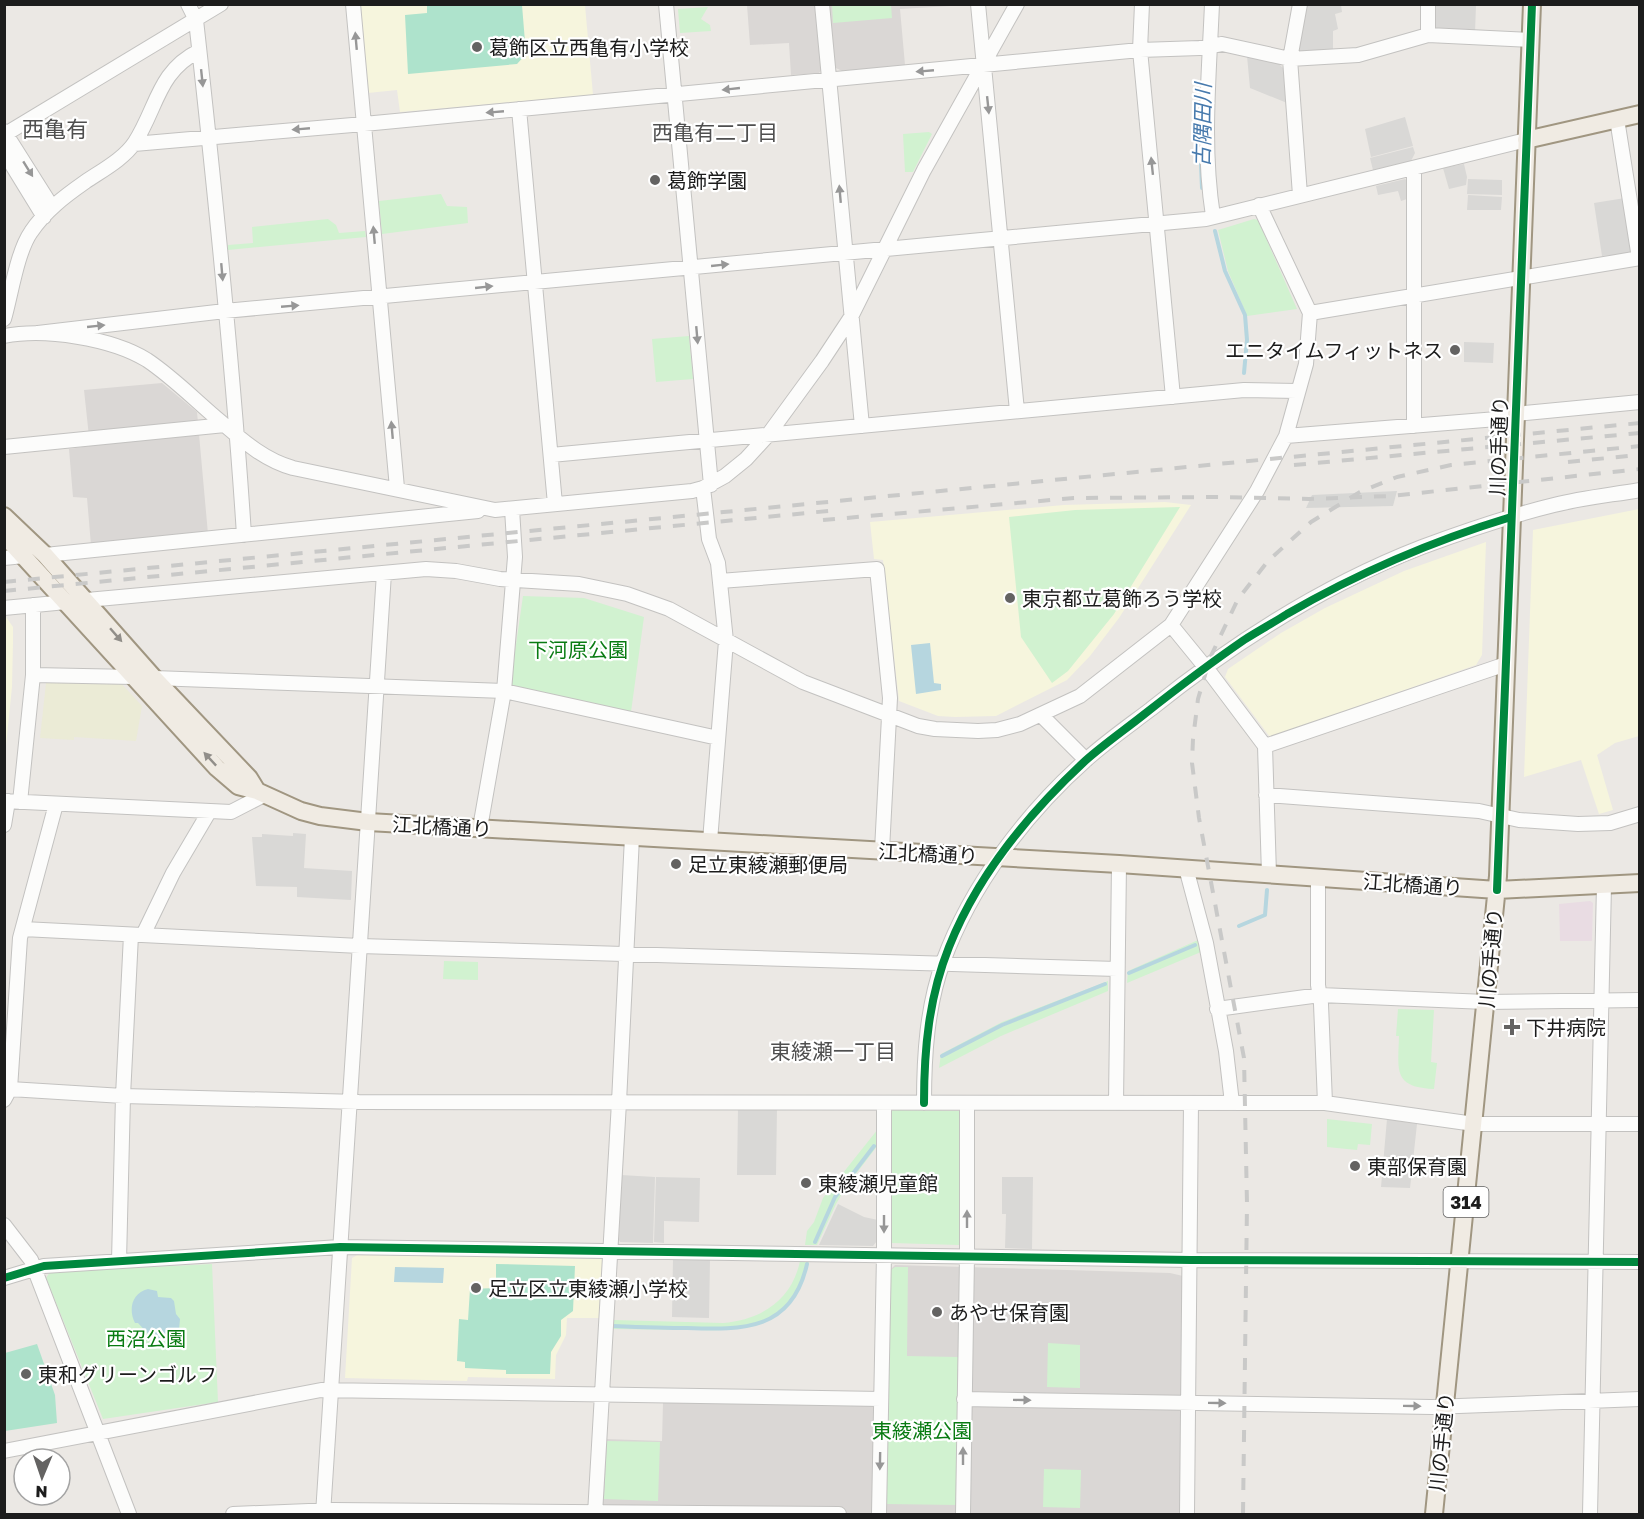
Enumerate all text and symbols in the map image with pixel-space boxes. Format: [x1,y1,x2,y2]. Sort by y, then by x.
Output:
one-way arrow [351,32,361,51]
place label: 葛飾区立西亀有小学校 [489,35,689,59]
marker: 葛飾区立西亀有小学校 [470,40,484,54]
one-way arrow [916,66,935,76]
one-way arrow [197,69,207,88]
water label: 古隅田川 [1188,81,1216,167]
one-way arrow [722,84,741,94]
one-way arrow [983,95,993,114]
one-way arrow [486,107,505,117]
district label: 西亀有 [22,115,88,142]
district label: 西亀有二丁目 [652,119,778,145]
one-way arrow [292,124,311,134]
one-way arrow [1147,156,1157,175]
one-way arrow [23,161,34,177]
place label: 葛飾学園 [667,168,747,192]
marker: 葛飾学園 [648,173,662,187]
one-way arrow [835,185,845,204]
one-way arrow [369,226,379,245]
one-way arrow [710,260,729,270]
one-way arrow [217,263,227,282]
one-way arrow [474,282,493,292]
one-way arrow [280,301,299,310]
one-way arrow [86,321,105,331]
one-way arrow [692,325,702,344]
place label: エニタイムフィットネス [1225,338,1443,362]
marker: エニタイムフィットネス [1448,343,1462,357]
street label: 川の手通り [1484,396,1512,496]
one-way arrow [387,420,397,439]
place label: 東京都立葛飾ろう学校 [1022,586,1222,610]
marker: 東京都立葛飾ろう学校 [1003,591,1017,605]
one-way arrow [109,627,123,642]
park label: 下河原公園 [528,637,628,661]
one-way arrow [203,752,217,767]
street label: 江北橋通り [391,811,493,841]
street label: 江北橋通り [877,838,979,868]
place label: 足立東綾瀬郵便局 [688,852,848,876]
marker: 足立東綾瀬郵便局 [669,857,683,871]
street label: 江北橋通り [1362,869,1464,899]
street label: 川の手通り [1474,907,1506,1009]
place label: 下井病院 [1526,1015,1606,1039]
marker: 下井病院 [1503,1018,1521,1036]
district label: 東綾瀬一丁目 [770,1038,896,1064]
place label: 東部保育園 [1367,1154,1467,1178]
marker: 東部保育園 [1348,1159,1362,1173]
place label: 東綾瀬児童館 [818,1171,938,1195]
marker: 東綾瀬児童館 [799,1176,813,1190]
road number: 314 [1444,1187,1488,1217]
one-way arrow [962,1210,972,1229]
one-way arrow [879,1215,889,1234]
place label: 足立区立東綾瀬小学校 [488,1276,688,1300]
marker: 足立区立東綾瀬小学校 [469,1281,483,1295]
place label: あやせ保育園 [949,1300,1069,1324]
marker: あやせ保育園 [930,1305,944,1319]
park label: 西沼公園 [106,1326,186,1350]
place label: 東和グリーンゴルフ [38,1362,217,1386]
marker: 東和グリーンゴルフ [19,1367,33,1381]
street label: 川の手通り [1424,1391,1458,1493]
one-way arrow [1013,1395,1032,1405]
one-way arrow [1208,1399,1227,1408]
one-way arrow [1403,1401,1422,1411]
park label: 東綾瀬公園 [872,1418,972,1442]
north arrow [12,1447,72,1507]
one-way arrow [958,1447,968,1466]
one-way arrow [875,1452,885,1471]
text: N [35,1482,48,1502]

